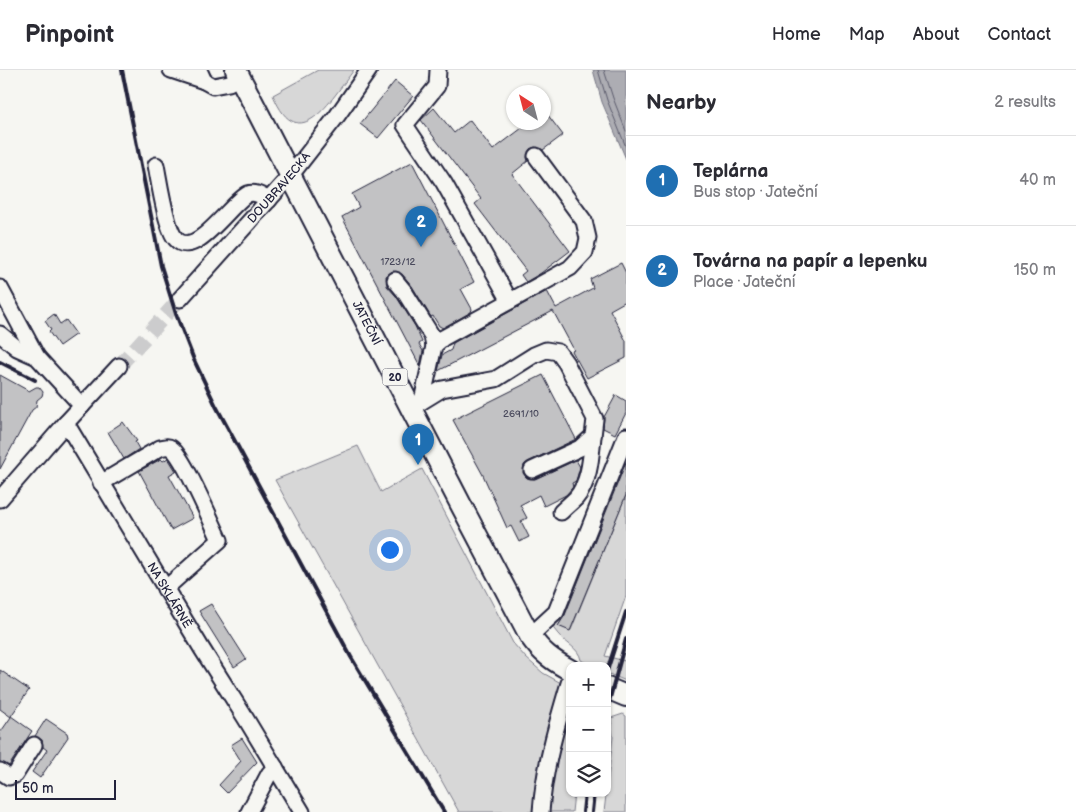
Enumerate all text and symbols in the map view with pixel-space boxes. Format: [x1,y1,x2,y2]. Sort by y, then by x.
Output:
text: Pinpoint [25,20,114,49]
text: Home [772,24,821,45]
text: Map [849,24,885,45]
text: About [913,24,960,45]
text: Contact [988,24,1051,45]
north arrow [506,85,551,130]
text: Nearby [646,90,716,115]
text: 2 results [994,93,1056,112]
street label: DOUBRAVECKÁ [245,148,314,226]
text: Teplárna [693,160,768,183]
text: 1 [659,171,665,190]
text: 40 m [1019,171,1056,190]
text: Bus stop · Jateční [693,183,818,202]
pin: 2 [405,206,437,247]
text: Továrna na papír a lepenku [693,250,927,273]
house number: 1723/12 [381,256,416,268]
text: 2 [657,261,667,280]
text: 150 m [1014,261,1056,280]
text: Place · Jateční [693,273,796,292]
street label: JATEČNÍ [349,299,386,348]
road number: 20 [382,368,408,386]
house number: 2691/10 [503,408,539,420]
pin: 1 [402,424,434,465]
your location [377,537,403,563]
street label: NA SKLÁRNĚ [144,560,196,631]
map controls [566,662,611,797]
button: + [566,662,611,707]
button: − [566,707,611,752]
button: layers [566,752,611,797]
scale bar [15,777,116,800]
text: 50 m [22,780,54,797]

